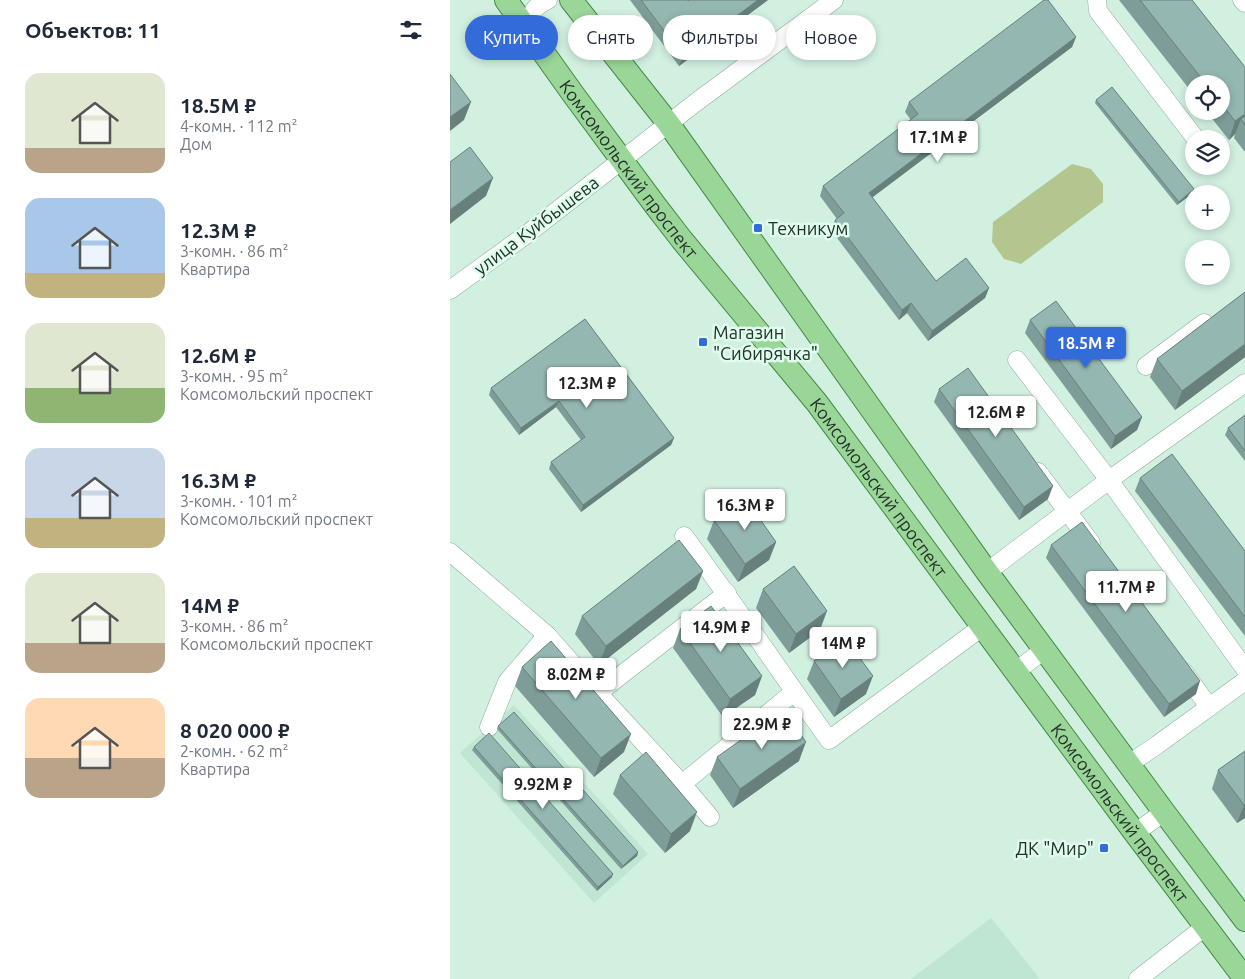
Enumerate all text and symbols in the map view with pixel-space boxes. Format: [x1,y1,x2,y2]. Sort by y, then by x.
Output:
chip: Купить [465,15,558,60]
chip: Снять [568,15,653,60]
chip: Фильтры [663,15,776,60]
chip: Новое [786,15,876,60]
icon: filters [397,16,425,44]
text: Объектов: 11 [25,18,161,42]
map controls [1185,75,1230,285]
button: locate [1185,75,1230,120]
street label: Комсомольский проспект [556,76,702,262]
icon: home [65,93,125,153]
text: 18.5M ₽ [180,93,256,117]
text: 4-комн. · 112 m² [180,117,297,135]
pin: 17.1M ₽ [892,120,984,163]
text: 17.1M ₽ [909,128,967,146]
button: layers [1185,130,1230,175]
text: Дом [180,135,212,153]
street label: улица Куйбышева [470,172,602,278]
button: + [1185,185,1230,230]
icon: home [65,218,125,278]
text: 12.3M ₽ [180,218,256,242]
place label: Техникум [768,218,848,238]
marker: Техникум [752,222,764,234]
button: − [1185,240,1230,285]
text: 3-комн. · 86 m² [180,242,288,260]
text: Квартира [180,260,250,278]
place label: Магазин "Сибирячка" [713,322,818,363]
pin: 18.5M ₽ [1040,326,1132,369]
text: 18.5M ₽ [1057,334,1115,352]
marker: Магазин "Сибирячка" [697,336,709,348]
icon: home [65,343,125,403]
text: 12.6M ₽ [180,343,256,367]
pin: 12.3M ₽ [541,366,633,409]
text: 3-комн. · 95 m² [180,367,288,385]
text: 12.3M ₽ [558,374,616,392]
text: Комсомольский проспект [180,385,373,403]
street label: Комсомольский проспект [807,394,952,580]
pin: 12.6M ₽ [950,396,1042,438]
text: 12.6M ₽ [967,403,1025,421]
icon: home [65,468,125,528]
text: 16.3M ₽ [180,468,256,492]
pin: 16.3M ₽ [699,488,791,531]
text: 3-комн. · 101 m² [180,492,297,510]
text: 16.3M ₽ [716,496,774,514]
text: Комсомольский проспект [180,510,373,528]
pin: 11.7M ₽ [1080,570,1172,613]
text: 11.7M ₽ [1097,578,1155,596]
icon: home [65,593,125,653]
text: 14M ₽ [180,593,239,617]
pin: 14.9M ₽ [675,610,767,653]
text: 3-комн. · 86 m² [180,617,288,635]
text: 14.9M ₽ [692,618,750,636]
pin: 14M ₽ [808,626,878,669]
text: 14M ₽ [820,634,866,652]
text: Комсомольский проспект [180,635,373,653]
pin: 8.02M ₽ [530,658,622,700]
text: 8.02M ₽ [547,665,605,683]
pin: 22.9M ₽ [716,708,808,750]
text: 22.9M ₽ [733,715,791,733]
icon: home [65,718,125,778]
text: 8 020 000 ₽ [180,718,290,742]
street label: Комсомольский проспект [1047,720,1193,906]
text: 2-комн. · 62 m² [180,742,288,760]
text: Квартира [180,760,250,778]
pin: 9.92M ₽ [497,768,589,810]
text: 9.92M ₽ [514,775,572,793]
place label: ДК "Мир" [1016,838,1094,858]
marker: ДК "Мир" [1098,842,1110,854]

